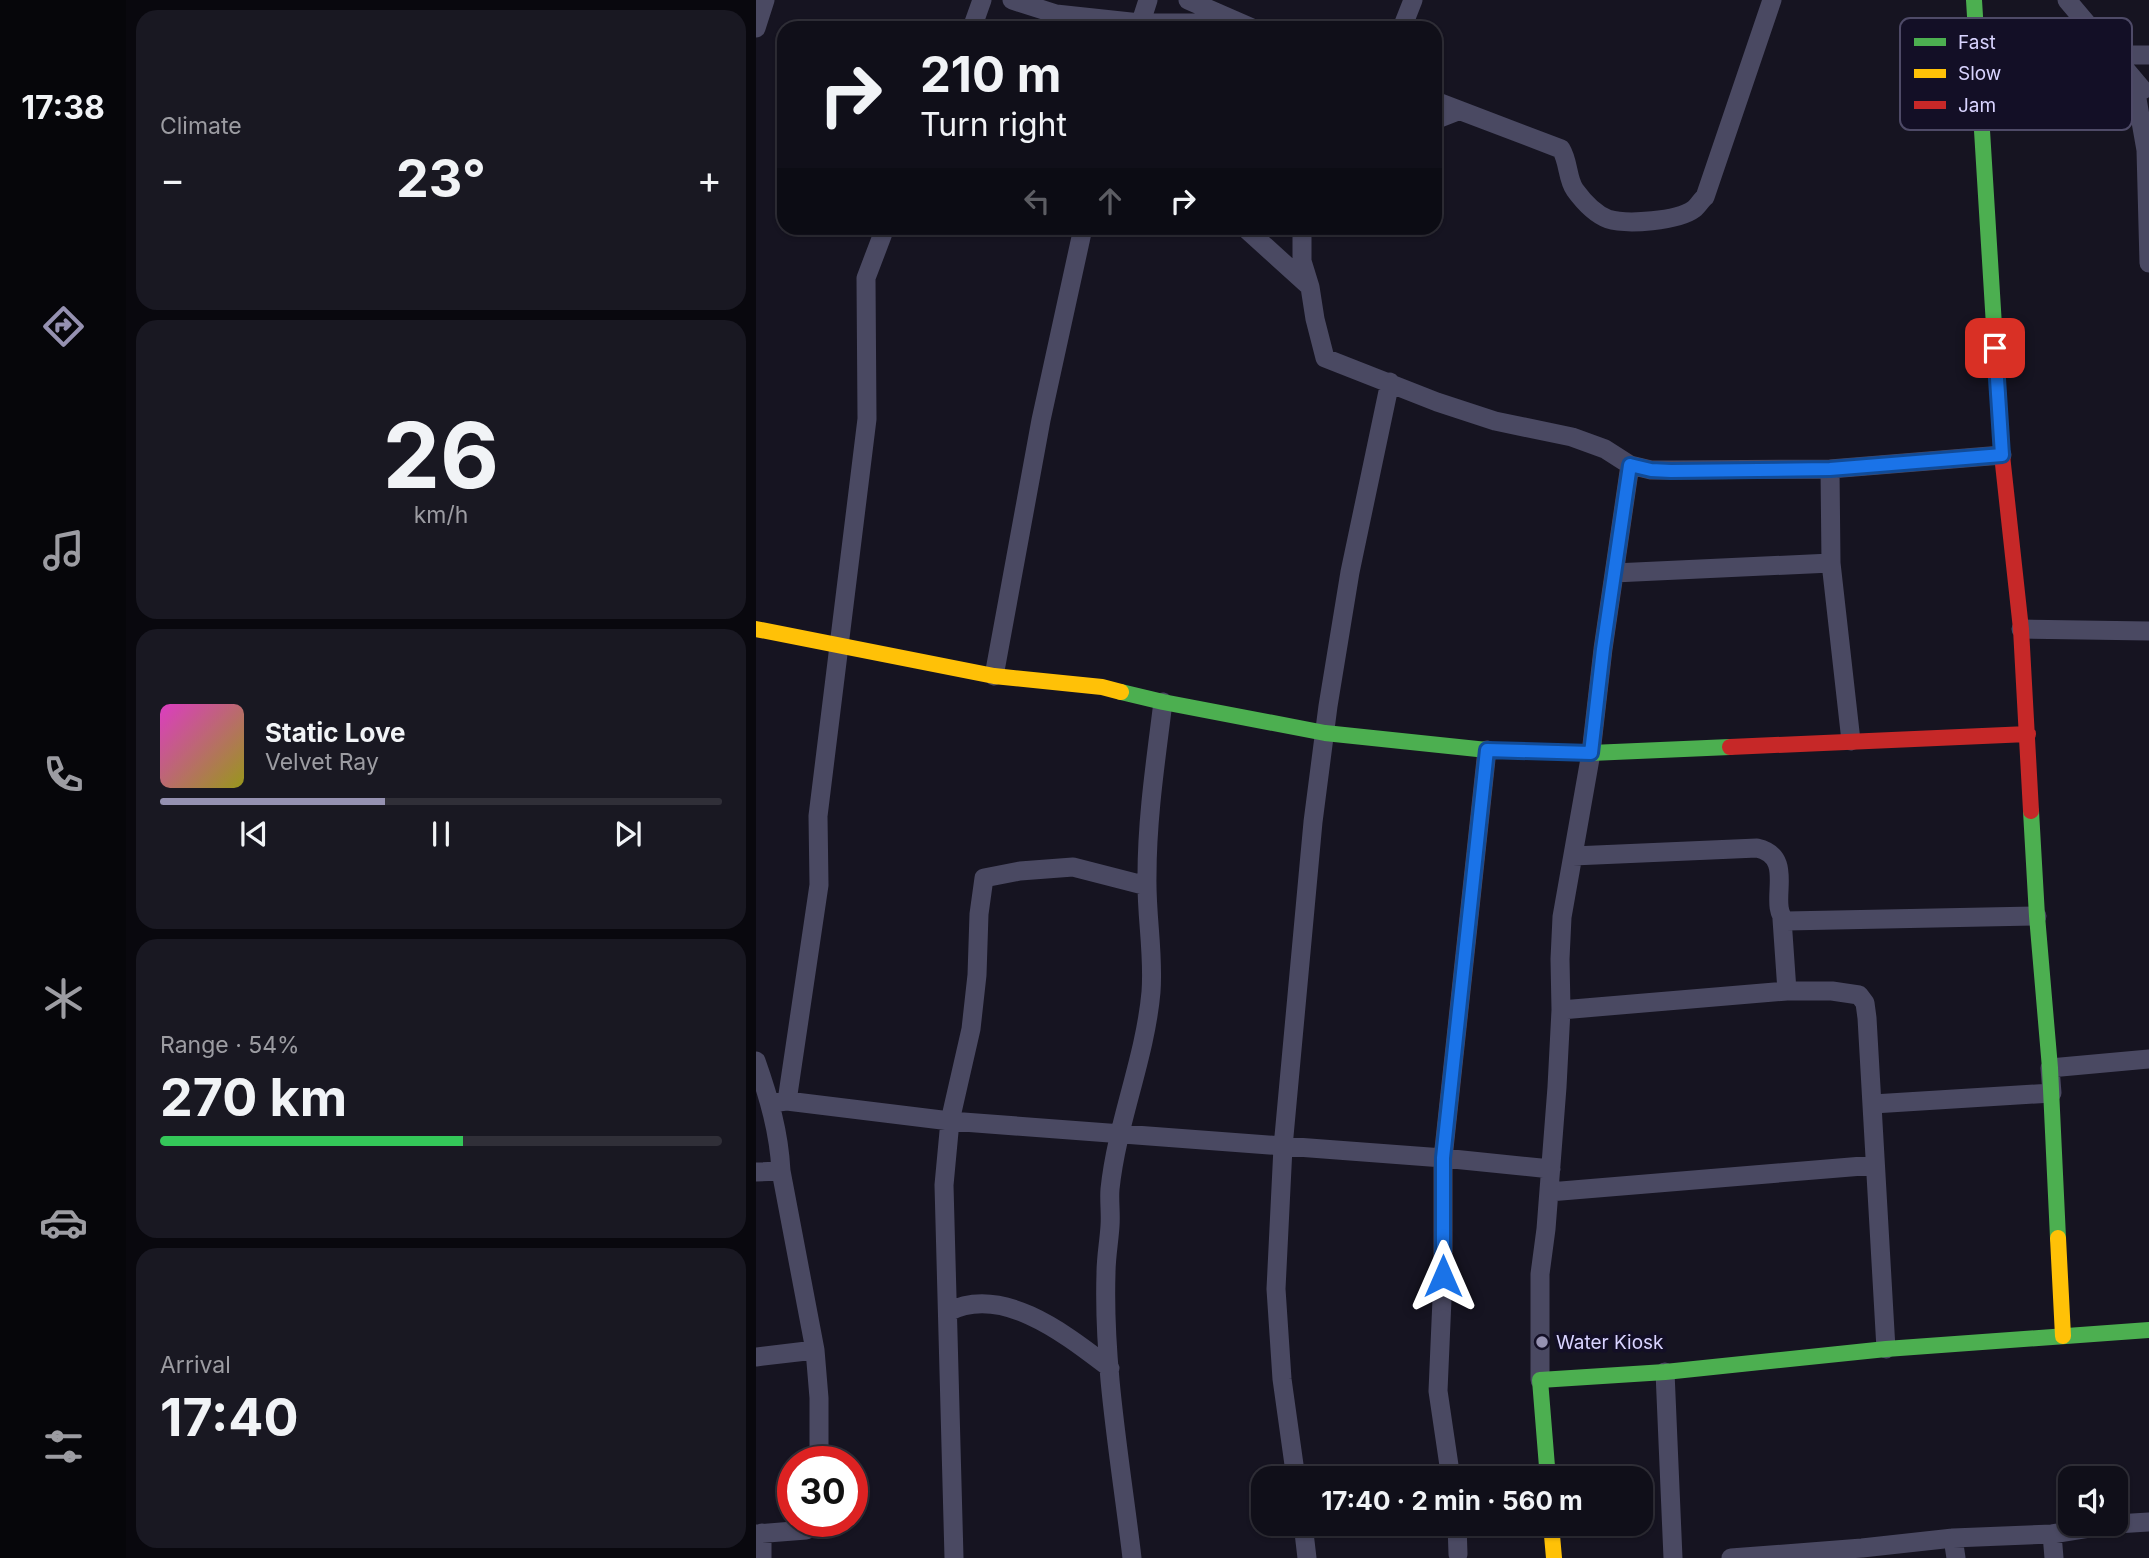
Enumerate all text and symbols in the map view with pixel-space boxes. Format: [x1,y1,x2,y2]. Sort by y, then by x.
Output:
legend [1900,18,2132,130]
text: Fast [1958,31,1996,54]
text: 210 m [920,45,1061,104]
icon: right [805,49,896,140]
text: Slow [1958,62,2001,85]
text: 17:38 [21,88,105,127]
text: Jam [1958,94,1996,117]
text: Turn right [920,105,1067,144]
text: Climate [160,112,242,140]
text: 23° [396,147,486,210]
text: − [160,156,185,202]
text: + [697,156,722,202]
icon: left [1018,182,1056,220]
icon: ahead [1091,182,1129,220]
icon: right [1164,182,1202,220]
icon: directions [39,302,88,351]
pin [1965,318,2025,378]
icon: arrive [1976,329,2014,367]
text: 26 [383,400,499,510]
text: km/h [414,501,468,529]
icon: music [39,526,88,575]
text: Static Love [265,717,406,748]
text: Velvet Ray [265,748,379,776]
icon: phone [39,750,88,799]
icon: previous [235,815,273,853]
icon: pause [422,815,460,853]
icon: next [609,815,647,853]
icon: climate [39,974,88,1023]
text: Range · 54% [160,1031,300,1059]
text: 270 km [160,1066,347,1129]
icon: car [39,1198,88,1247]
position arrow [1406,1239,1480,1313]
place label: Water Kiosk [1556,1331,1664,1354]
marker: Water Kiosk [1534,1334,1550,1350]
text: Arrival [160,1351,231,1379]
text: 17:40 [160,1386,299,1449]
icon: filters [39,1422,88,1471]
speed limit sign: 30 [777,1446,868,1537]
map controls [2058,1466,2128,1536]
button: sound [2058,1466,2128,1536]
text: 17:40 · 2 min · 560 m [1321,1485,1583,1516]

